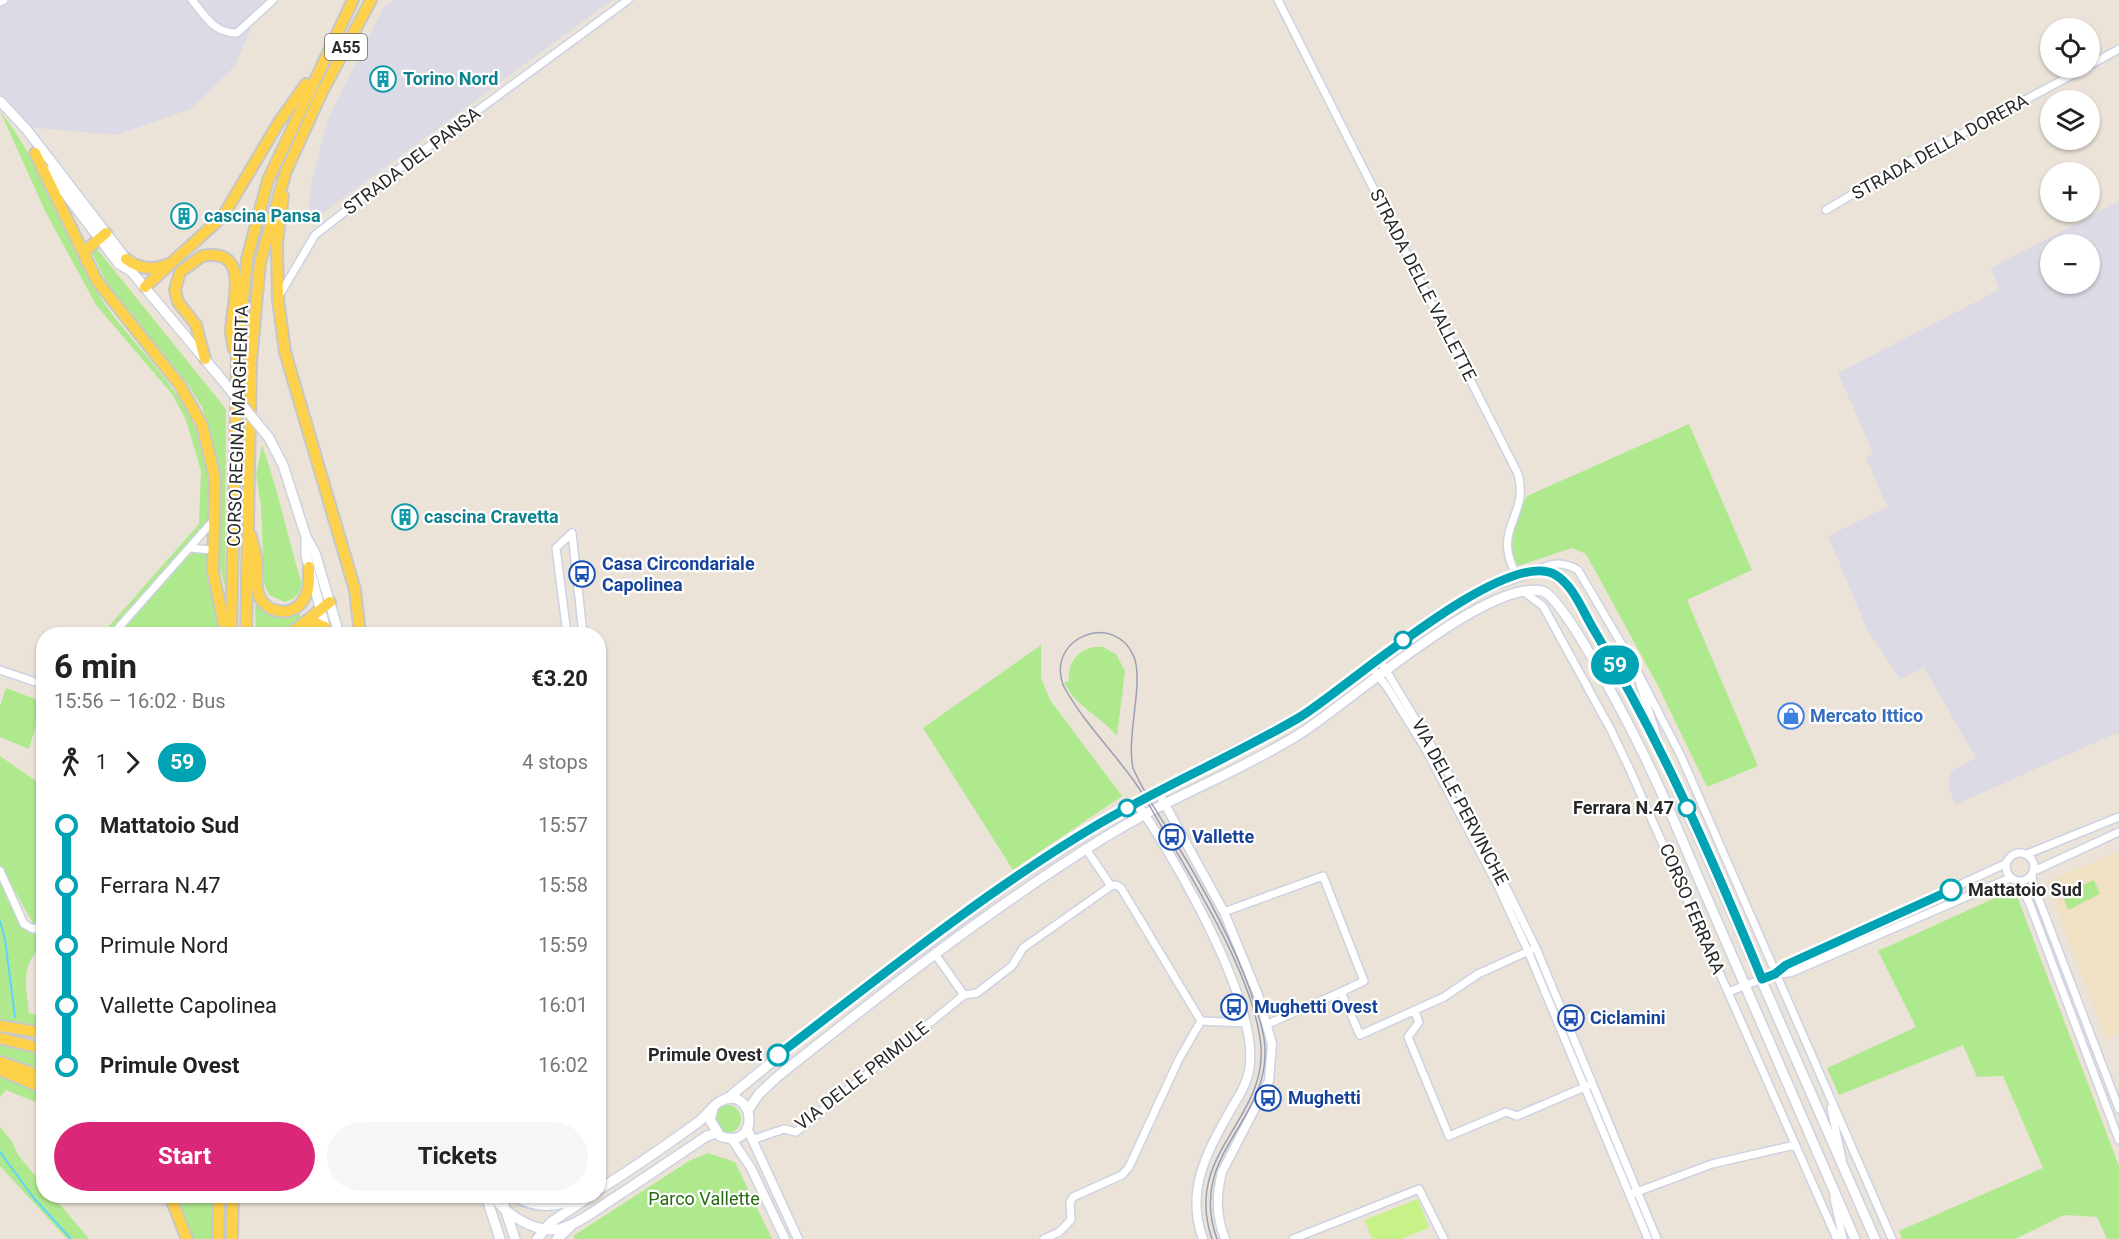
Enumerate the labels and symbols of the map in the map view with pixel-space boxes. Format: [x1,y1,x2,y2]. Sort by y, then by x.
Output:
road number: A55 [325,34,367,60]
building icon: Torino Nord [368,64,398,94]
place label: Torino Nord [403,68,498,89]
street label: STRADA DELLA DORERA [1848,89,2032,204]
street label: STRADA DEL PANSA [339,102,484,219]
street label: STRADA DELLE VALLETTE [1366,185,1481,384]
building icon: cascina Pansa [169,201,199,231]
place label: cascina Pansa [204,205,321,226]
street label: CORSO REGINA MARGHERITA [223,304,252,547]
building icon: cascina Cravetta [390,502,420,532]
place label: cascina Cravetta [424,506,559,527]
place label: Casa Circondariale Capolinea [602,553,755,595]
bus stop icon: Casa Circondariale Capolinea [567,559,597,589]
unlabelled marker [1394,631,1412,649]
line badge: 59 [1588,646,1642,684]
shop icon: Mercato Ittico [1776,701,1806,731]
place label: Mercato Ittico [1810,705,1923,726]
street label: VIA DELLE PERVINCHE [1408,715,1513,889]
place label: Ferrara N.47 [1573,797,1674,818]
unlabelled marker [1118,799,1136,817]
marker: Ferrara N.47 [1678,799,1696,817]
bus stop icon: Vallette [1157,822,1187,852]
place label: Vallette [1192,826,1254,847]
street label: CORSO FERRARA [1656,840,1730,977]
marker: Mattatoio Sud [1940,879,1962,901]
place label: Mattatoio Sud [1968,879,2082,900]
bus stop icon: Mughetti Ovest [1219,992,1249,1022]
place label: Mughetti Ovest [1254,996,1378,1017]
bus stop icon: Ciclamini [1556,1003,1586,1033]
place label: Ciclamini [1590,1007,1666,1028]
street label: VIA DELLE PRIMULE [791,1017,933,1134]
place label: Primule Ovest [648,1044,762,1065]
marker: Primule Ovest [767,1044,789,1066]
bus stop icon: Mughetti [1253,1083,1283,1113]
place label: Mughetti [1288,1087,1361,1108]
park label: Parco Vallette [648,1188,760,1209]

